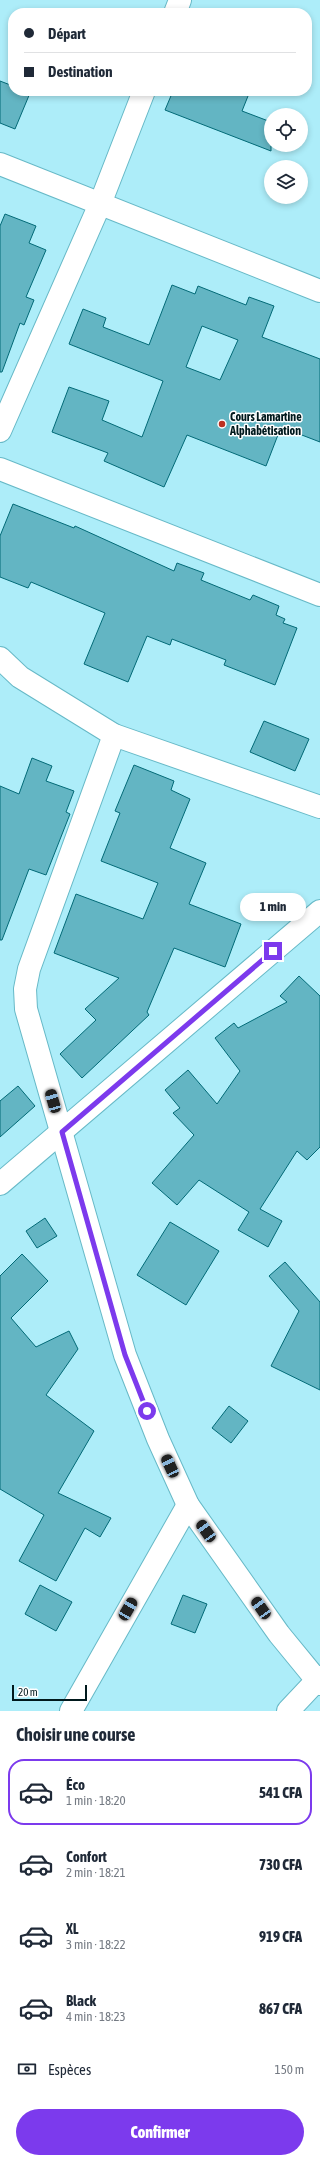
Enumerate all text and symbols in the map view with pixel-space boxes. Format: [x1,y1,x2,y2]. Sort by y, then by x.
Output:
text: Départ [48,25,86,42]
text: Destination [48,63,113,80]
map controls [264,108,308,204]
button: locate [264,108,308,152]
button: layers [264,160,308,204]
place label: Cours Lamartine Alphabétisation [229,410,302,438]
marker: Cours Lamartine Alphabétisation [217,419,227,429]
callout: 1 min [240,893,306,921]
text: 1 min [260,899,286,914]
route end [264,942,282,960]
car [44,1088,62,1114]
route start [138,1402,156,1420]
car [159,1453,181,1479]
car [194,1518,218,1544]
car [249,1595,273,1621]
car [117,1596,139,1622]
scale bar [12,1683,87,1702]
text: 20 m [18,1686,38,1698]
text: Choisir une course [16,1724,135,1745]
icon: car [18,1774,54,1810]
text: Éco [66,1776,85,1793]
text: 541 CFA [259,1784,302,1801]
text: 1 min · 18:20 [66,1793,126,1808]
icon: car [18,1846,54,1882]
text: Confort [66,1848,107,1865]
text: 730 CFA [259,1856,302,1873]
text: 2 min · 18:21 [66,1865,126,1880]
icon: car [18,1918,54,1954]
text: XL [66,1920,79,1937]
text: 919 CFA [259,1928,302,1945]
text: 3 min · 18:22 [66,1937,126,1952]
icon: car [18,1990,54,2026]
text: Black [66,1992,96,2009]
text: 867 CFA [259,2000,302,2017]
text: 4 min · 18:23 [66,2009,126,2024]
icon: cash [16,2058,38,2080]
text: Espèces [48,2061,91,2078]
text: 150 m [275,2062,304,2077]
button: Confirmer [16,2109,304,2155]

